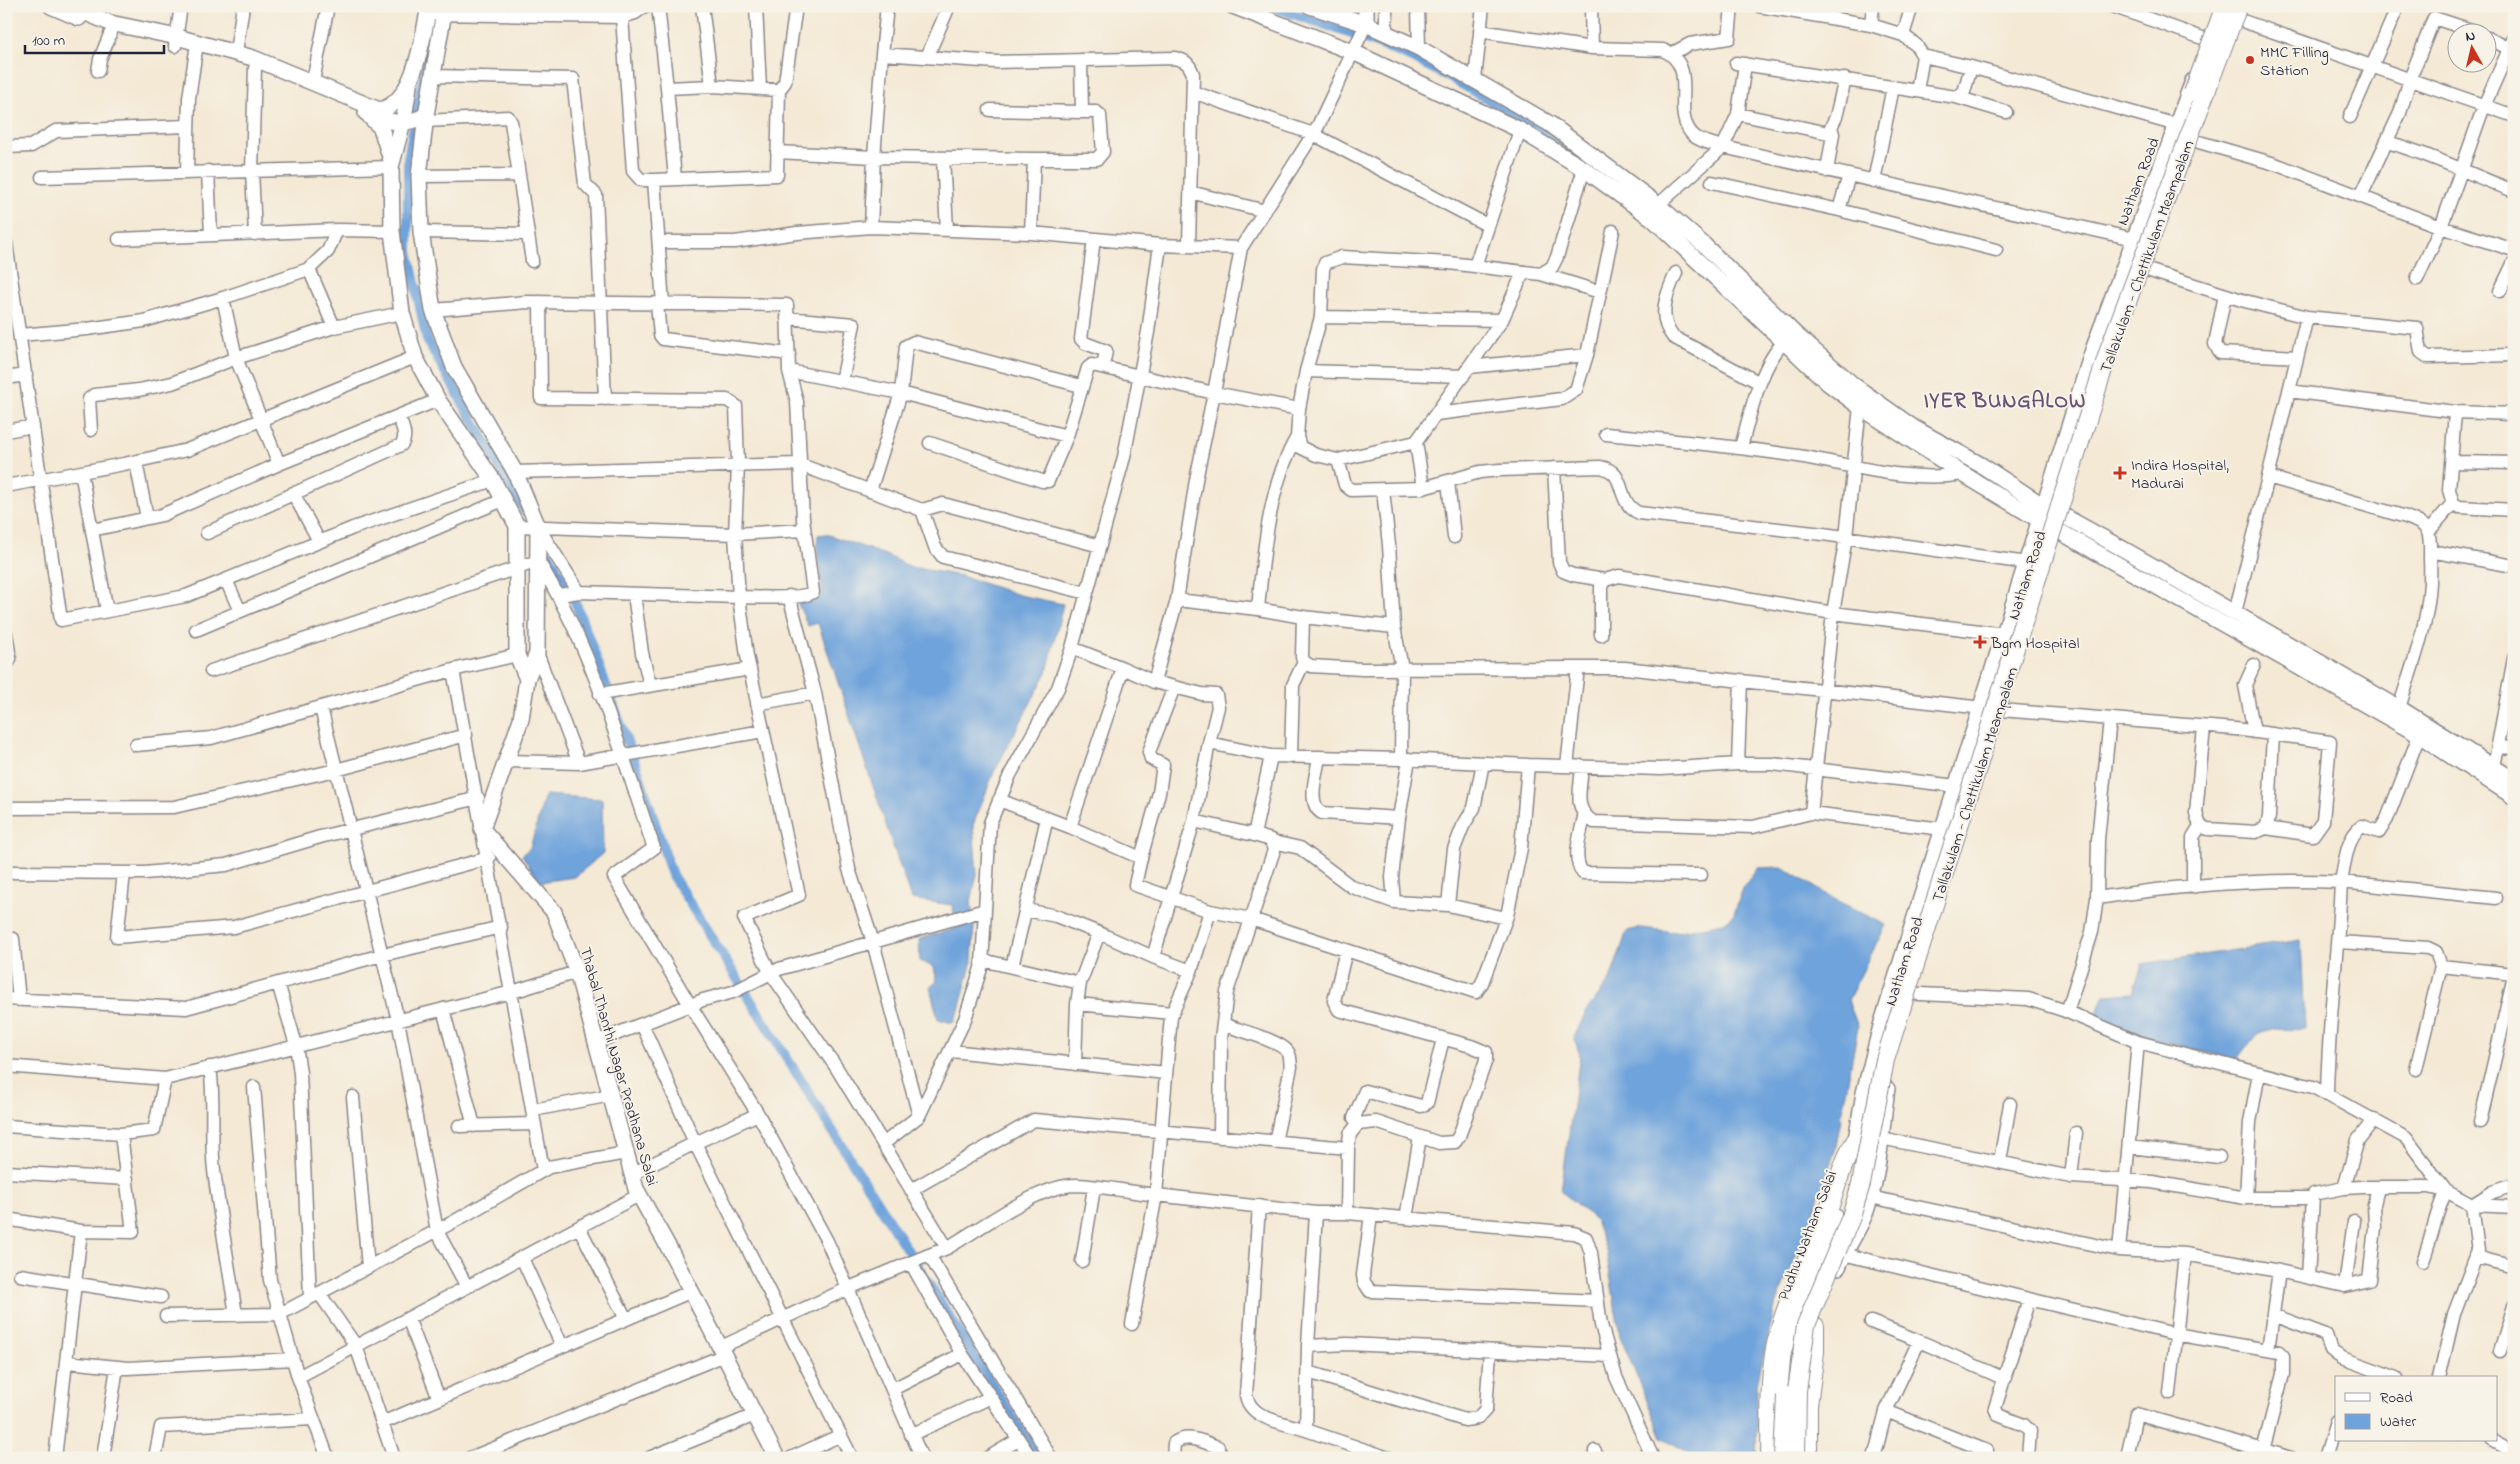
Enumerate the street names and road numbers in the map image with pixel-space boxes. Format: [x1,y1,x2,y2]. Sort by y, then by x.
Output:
street label: Natham Road [2111,134,2167,229]
street label: Tallakulam - Chettikulam Meampalam [2095,137,2201,376]
street label: Natham Road [2002,528,2054,623]
street label: Tallakulam - Chettikulam Meampalam [1927,664,2025,905]
street label: Natham Road [1879,914,1931,1009]
street label: Thabal Thanthi Nagar Pradhana Salai [572,944,664,1189]
street label: Pudhu Natham Salai [1772,1167,1844,1304]

